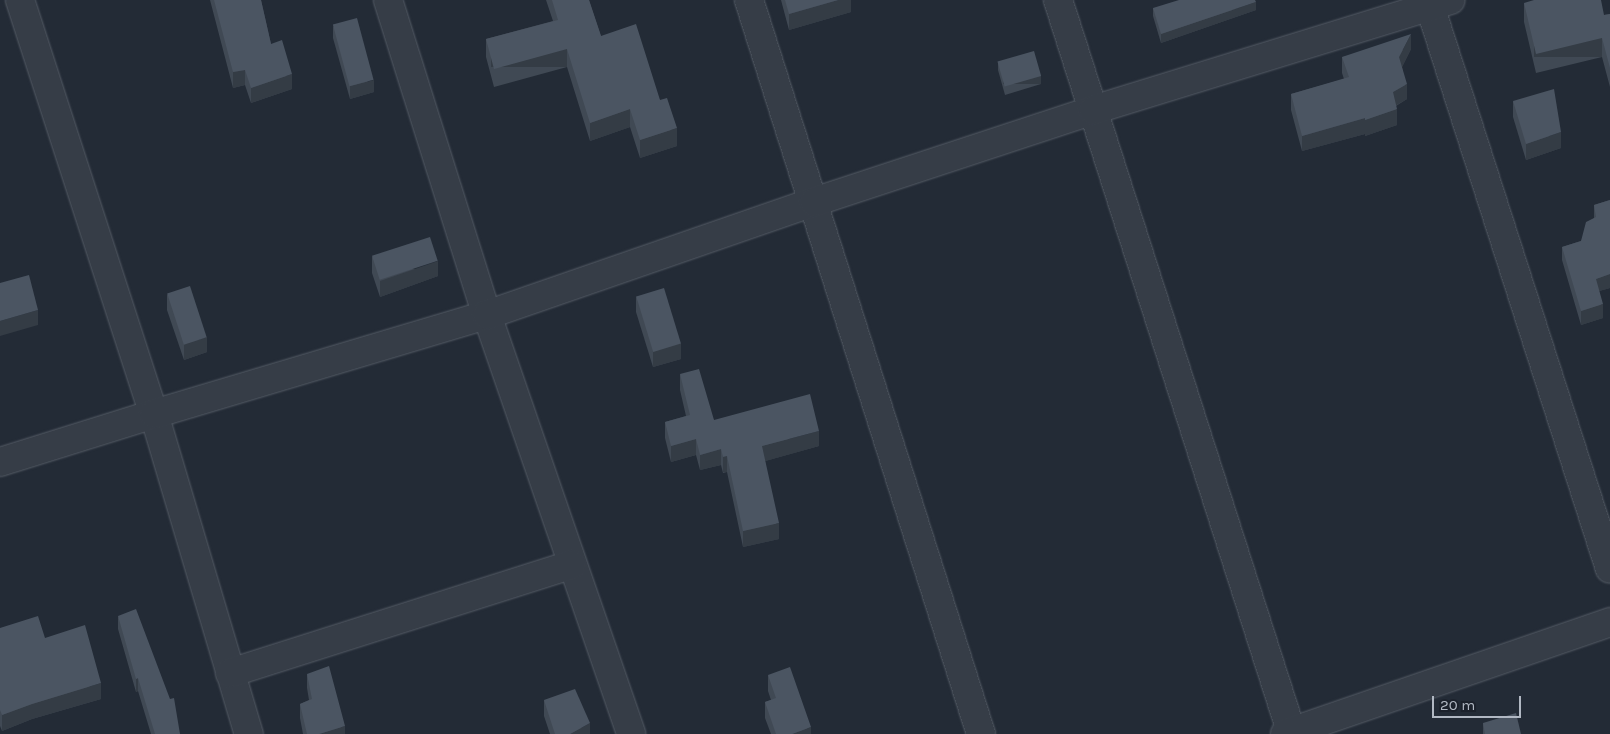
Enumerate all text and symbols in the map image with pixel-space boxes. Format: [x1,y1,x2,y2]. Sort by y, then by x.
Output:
scale bar [1435,686,1524,718]
text: 20 m [1440,696,1475,714]

